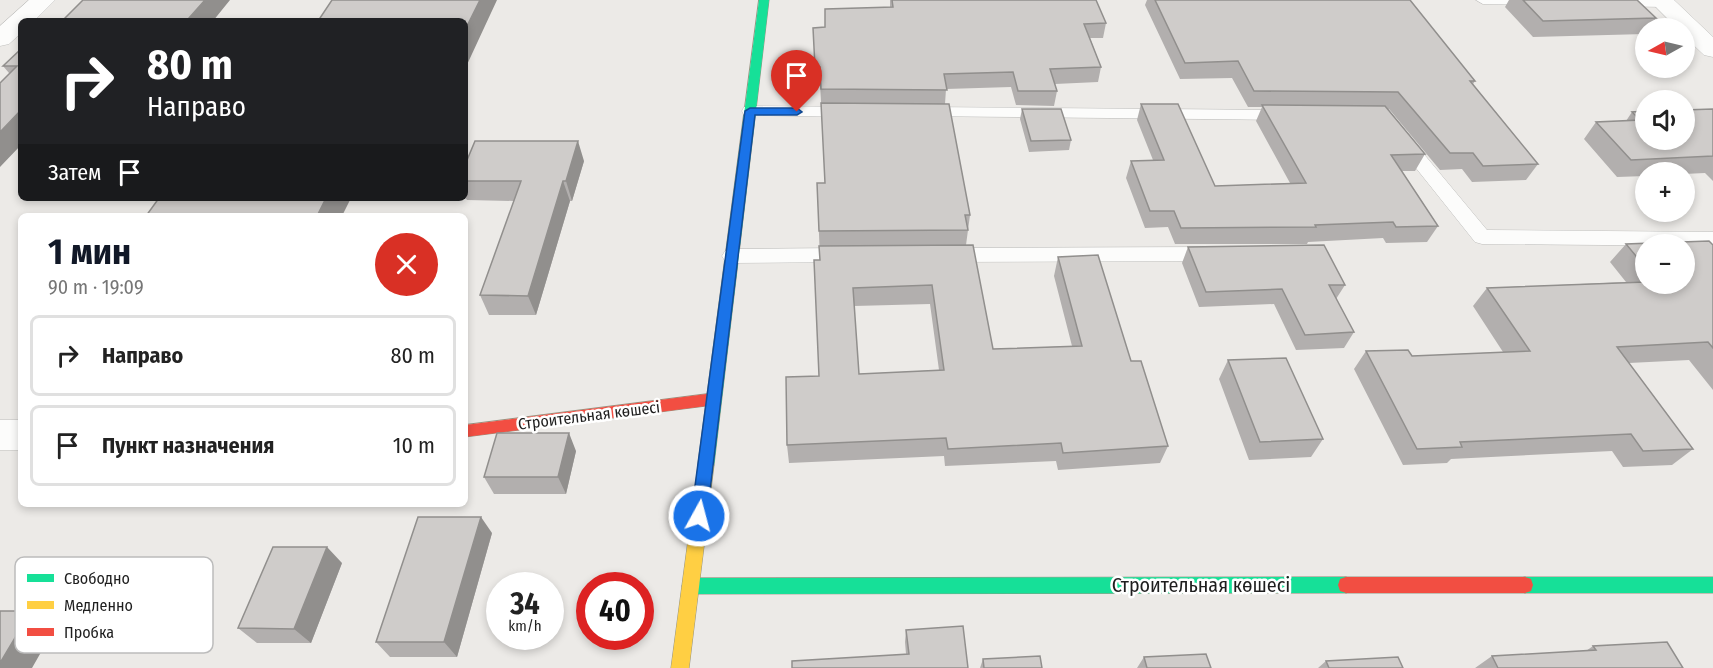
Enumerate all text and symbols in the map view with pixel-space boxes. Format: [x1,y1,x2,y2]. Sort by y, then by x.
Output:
north arrow [1635,18,1695,78]
map controls [1635,18,1695,294]
text: 80 m [147,40,233,90]
icon: right [48,42,126,120]
pin [771,50,822,112]
icon: arrive [780,59,813,92]
button: sound [1635,90,1695,150]
text: Направо [147,91,246,123]
icon: arrive [113,156,146,189]
text: Затем [48,159,101,186]
button: + [1635,162,1695,222]
text: 1 мин [48,230,131,274]
button: close [375,233,438,296]
button: − [1635,234,1695,294]
text: 90 m · 19:09 [48,275,144,299]
icon: right [51,339,84,372]
text: Направо [102,342,183,369]
text: 80 m [390,342,435,369]
street label: Строительная көшесі [517,397,661,434]
icon: arrive [51,429,84,462]
text: Пункт назначения [102,432,274,459]
text: 10 m [393,432,435,459]
position arrow [667,484,731,548]
legend [15,557,213,653]
text: Свободно [64,569,130,588]
speed limit sign: 40 [576,572,654,650]
street label: Строительная көшесі [1112,573,1290,597]
text: 34 [510,586,540,622]
text: Медленно [64,596,133,615]
text: km/h [508,617,542,635]
text: Пробка [64,623,114,642]

